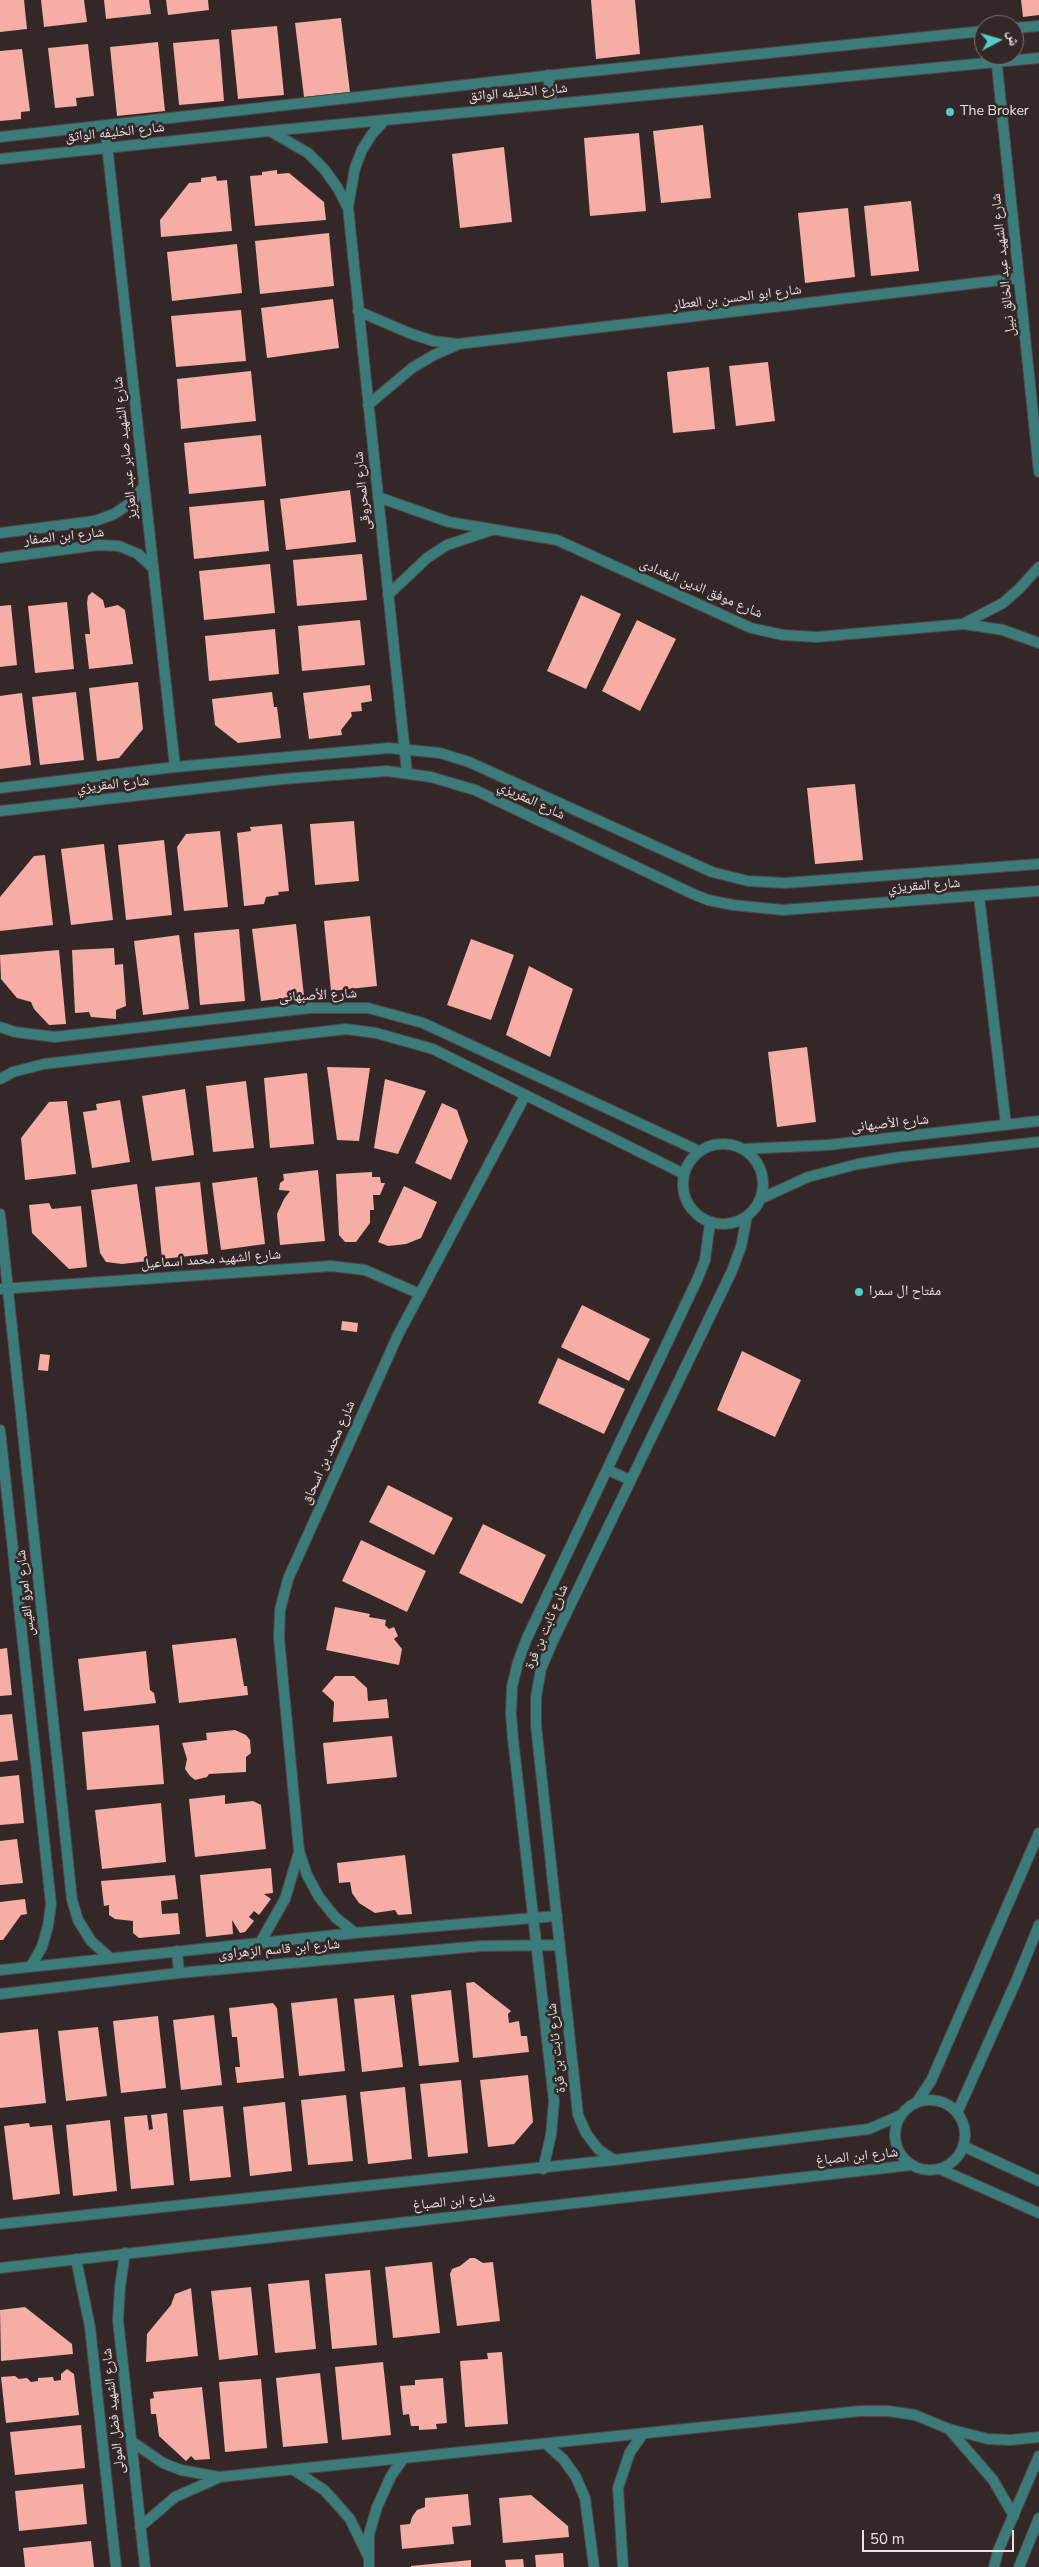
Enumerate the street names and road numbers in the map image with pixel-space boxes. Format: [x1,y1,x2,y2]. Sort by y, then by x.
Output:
street label: شارع الخليفه الواثق [468,80,568,106]
street label: شارع الخليفه الواثق [65,119,165,147]
street label: شارع الشهيد عبد الخالق نبيل [988,193,1020,337]
street label: شارع ابو الحسن بن العطار [672,282,802,314]
street label: شارع الشهيد صابر عبد العزيز [110,376,142,520]
street label: شارع المحروقى [351,451,375,531]
street label: شارع ابن الصفار [23,524,105,550]
street label: شارع موفق الدين البغدادى [637,556,765,622]
street label: شارع المقريزي [76,773,150,797]
street label: شارع المقريزي [495,778,567,824]
street label: شارع المقريزي [887,875,961,897]
street label: شارع الأصبهانى [278,986,358,1006]
street label: شارع الأصبهانى [850,1112,930,1136]
street label: شارع الشهيد محمد اسماعيل [140,1247,282,1273]
street label: شارع محمد بن اسحاق [299,1398,359,1508]
street label: شارع امرؤ القيس [13,1549,39,1637]
street label: شارع ثابت بن قرة [522,1582,572,1672]
street label: شارع ابن قاسم الزهراوى [217,1936,341,1964]
street label: شارع ثابت بن قرة [544,2002,570,2094]
street label: شارع ابن الصباغ [815,2144,899,2170]
street label: شارع ابن الصباغ [412,2189,496,2215]
street label: شارع الشهيد فضل المولى [99,2347,129,2475]

